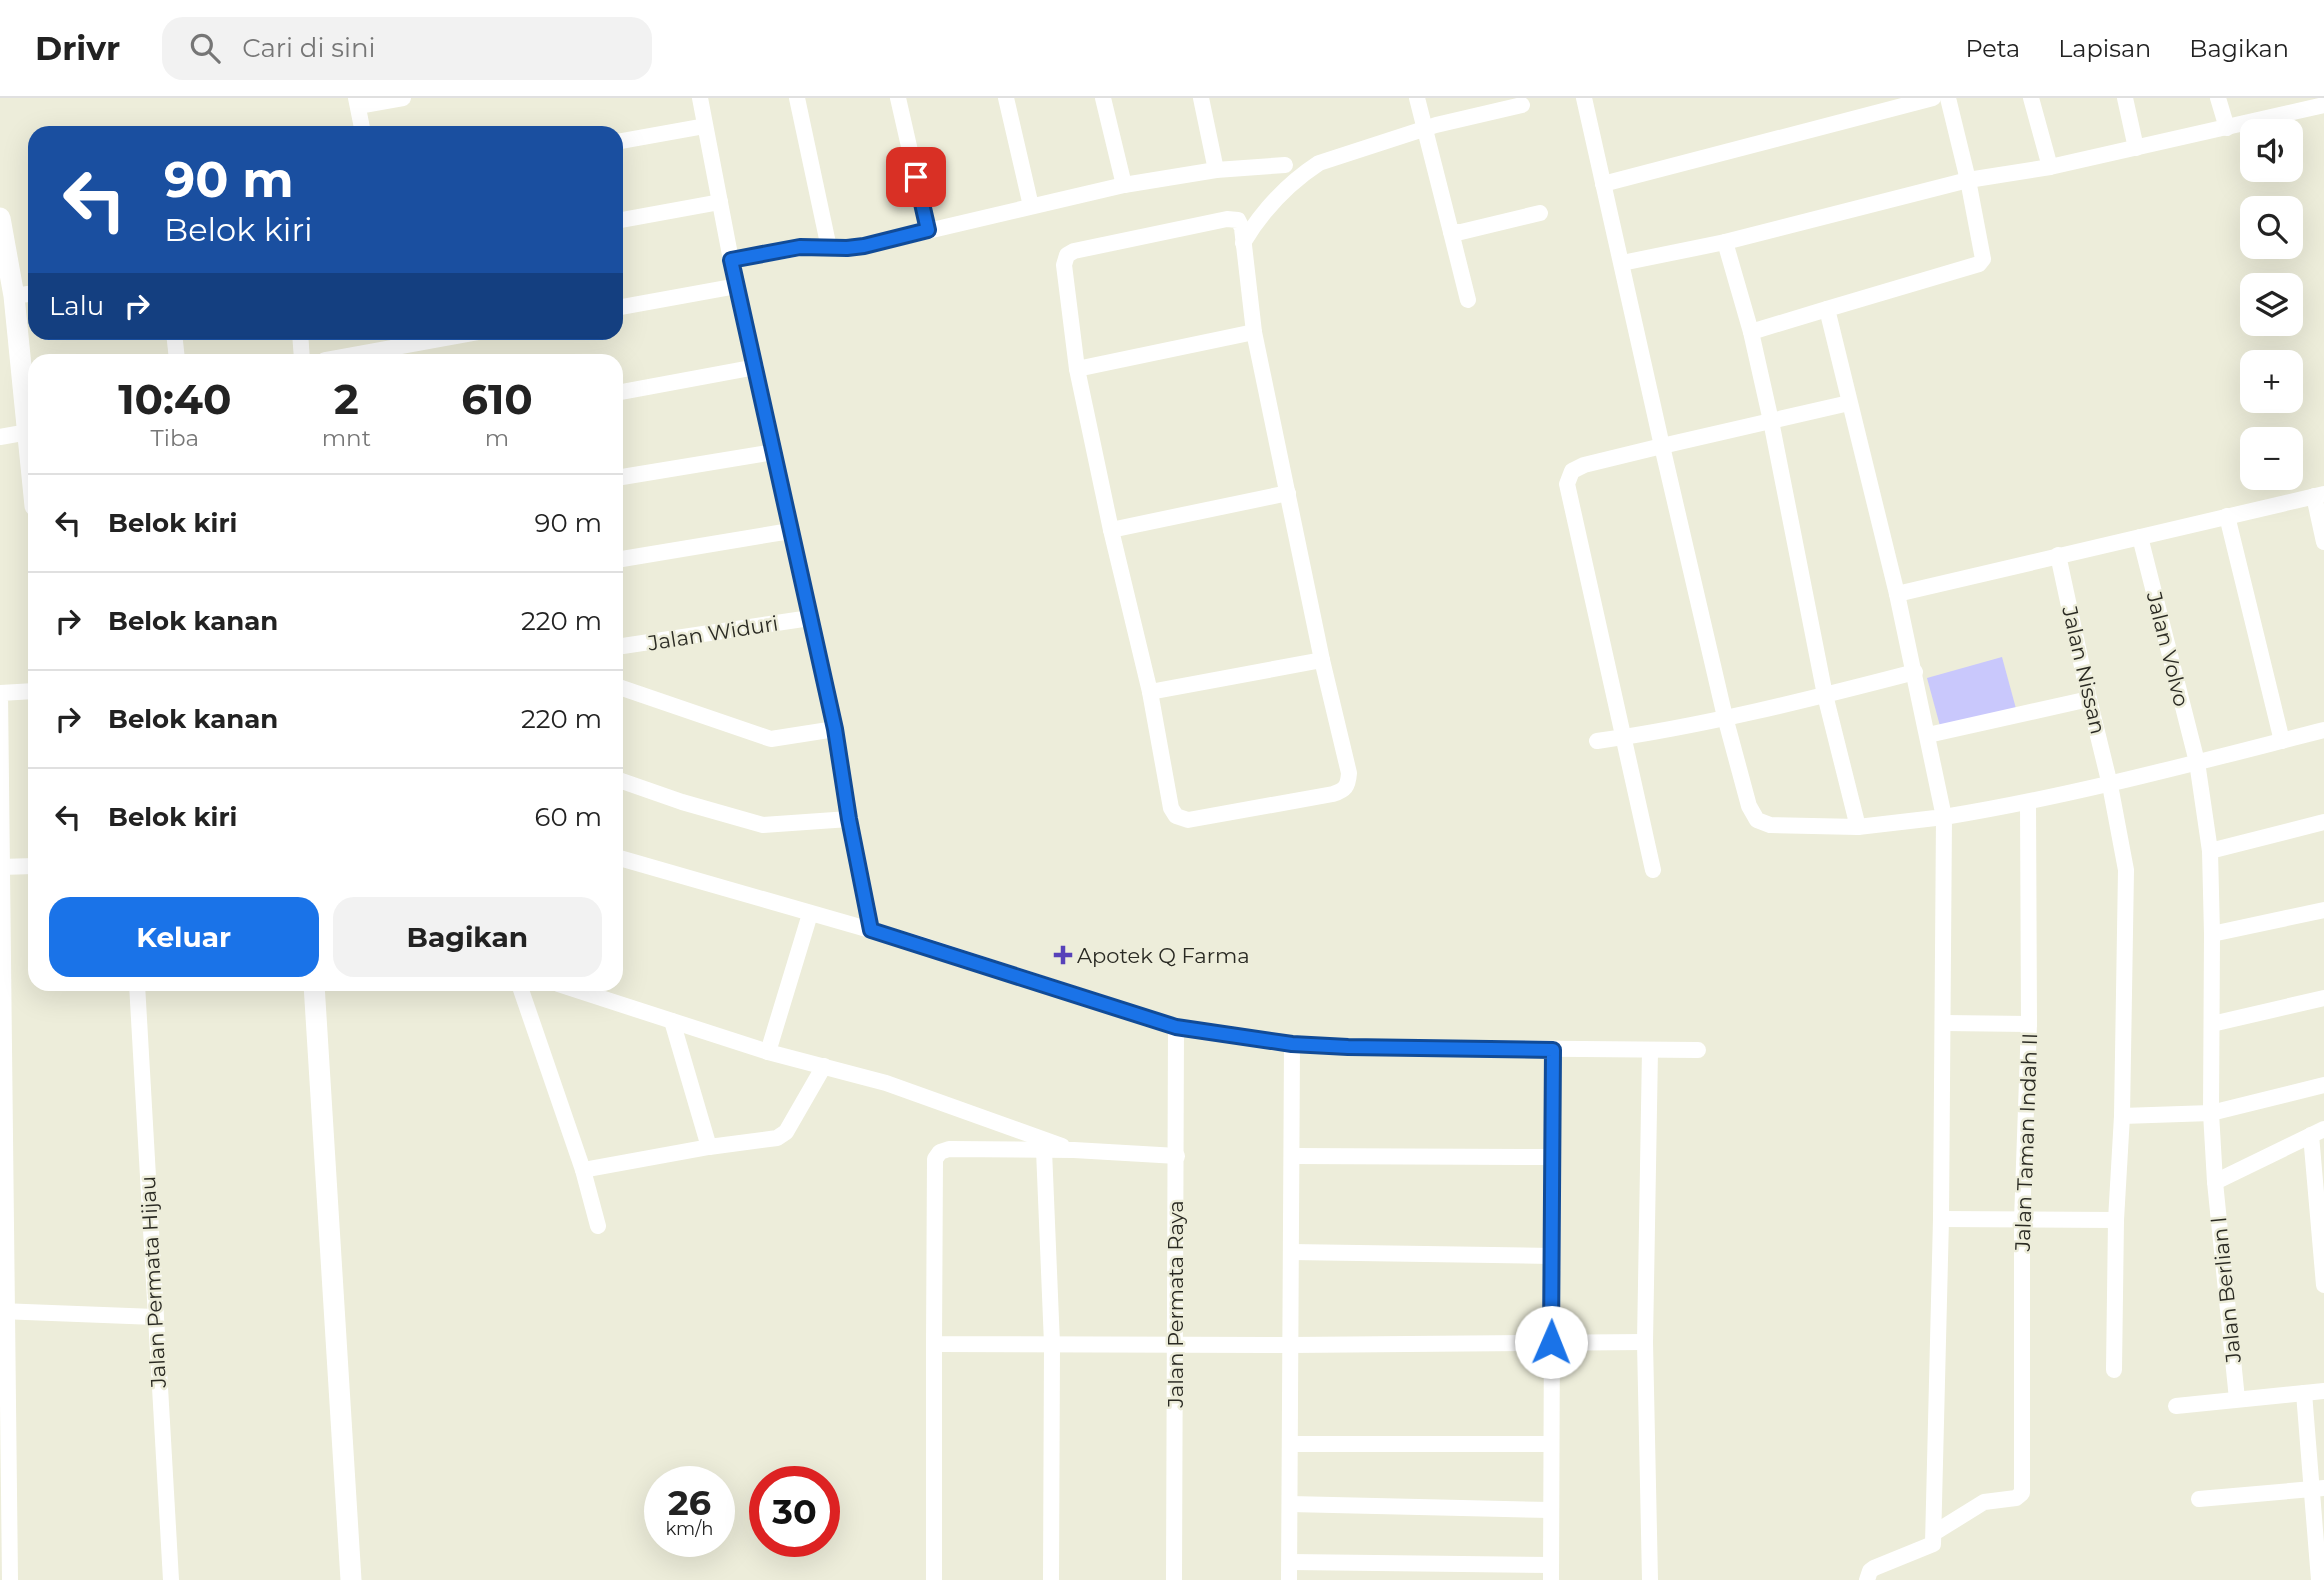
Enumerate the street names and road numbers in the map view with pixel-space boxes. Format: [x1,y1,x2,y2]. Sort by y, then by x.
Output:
street label: Jalan Volvo [2141,588,2194,709]
street label: Jalan Nissan [2057,603,2111,736]
street label: Jalan Widuri [645,610,780,656]
street label: Jalan Taman Indah II [2010,1032,2042,1253]
street label: Jalan Permata Hijau [135,1175,171,1390]
street label: Jalan Permata Raya [1163,1200,1188,1409]
street label: Jalan Berlian l [2206,1216,2246,1365]

